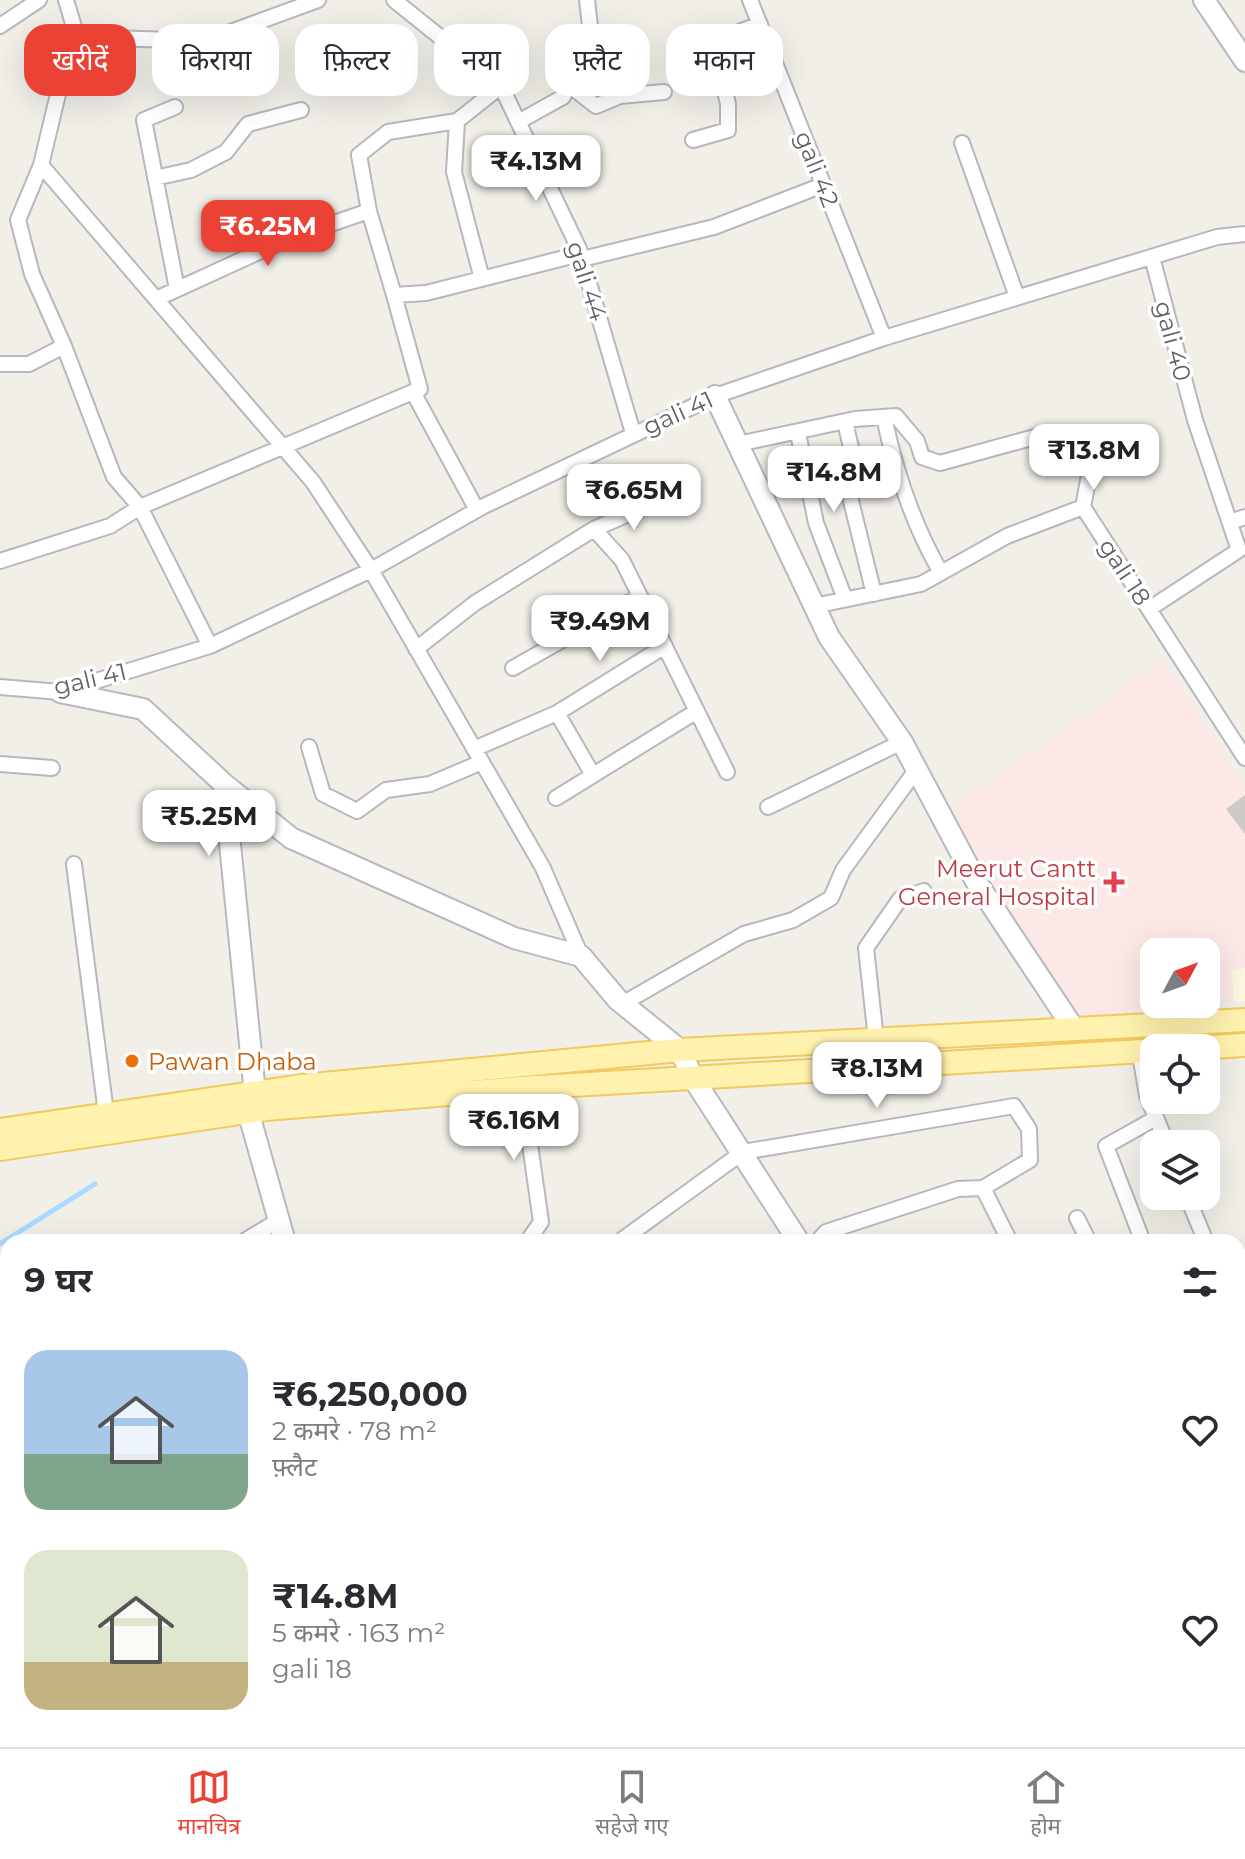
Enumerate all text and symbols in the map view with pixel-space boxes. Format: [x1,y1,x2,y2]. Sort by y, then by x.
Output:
chip: खरीदें [24,24,136,96]
chip: किराया [152,24,279,96]
chip: फ़िल्टर [295,24,418,96]
chip: नया [434,24,529,96]
chip: फ़्लैट [545,24,650,96]
chip: मकान [666,24,783,96]
street label: gali 42 [789,127,845,211]
pin: ₹4.13M [471,135,601,203]
text: ₹4.13M [490,145,582,177]
pin: ₹6.25M [203,200,333,268]
text: ₹6.25M [219,210,317,242]
street label: gali 44 [561,238,613,324]
street label: gali 40 [1148,298,1198,384]
street label: gali 41 [638,385,718,441]
pin: ₹13.8M [1029,424,1159,492]
text: ₹13.8M [1047,434,1141,466]
pin: ₹14.8M [769,446,899,514]
text: ₹14.8M [786,456,882,488]
pin: ₹6.65M [569,464,699,532]
text: ₹6.65M [585,474,683,506]
street label: gali 18 [1093,533,1157,611]
pin: ₹9.49M [535,595,665,663]
text: ₹9.49M [549,605,651,637]
street label: gali 41 [51,657,129,701]
pin: ₹5.25M [144,790,274,858]
text: ₹5.25M [160,800,258,832]
place label: Meerut Cantt General Hospital [898,854,1096,911]
marker: Meerut Cantt General Hospital [1103,871,1125,893]
north arrow [1140,938,1220,1018]
map controls [1140,938,1220,1210]
button: locate [1140,1034,1220,1114]
pin: ₹8.13M [812,1042,942,1110]
place label: Pawan Dhaba [148,1047,317,1076]
marker: Pawan Dhaba [123,1052,141,1070]
text: ₹8.13M [831,1052,923,1084]
pin: ₹6.16M [449,1094,579,1162]
text: ₹6.16M [467,1104,561,1136]
button: layers [1140,1130,1220,1210]
text: 9 घर [24,1259,92,1301]
icon: filters [1178,1260,1222,1304]
text: ₹6,250,000 [272,1373,468,1415]
icon: home [88,1382,184,1478]
icon: heart [1178,1408,1222,1452]
text: 2 कमरे · 78 m² [272,1415,437,1447]
text: फ़्लैट [272,1451,317,1483]
text: ₹14.8M [272,1575,398,1617]
icon: home [88,1582,184,1678]
icon: heart [1178,1608,1222,1652]
text: 5 कमरे · 163 m² [272,1617,445,1649]
text: gali 18 [272,1653,352,1685]
tab: मानचित्र [177,1765,240,1843]
tab: सहेजे गए [595,1765,669,1843]
tab: होम [1024,1765,1068,1843]

